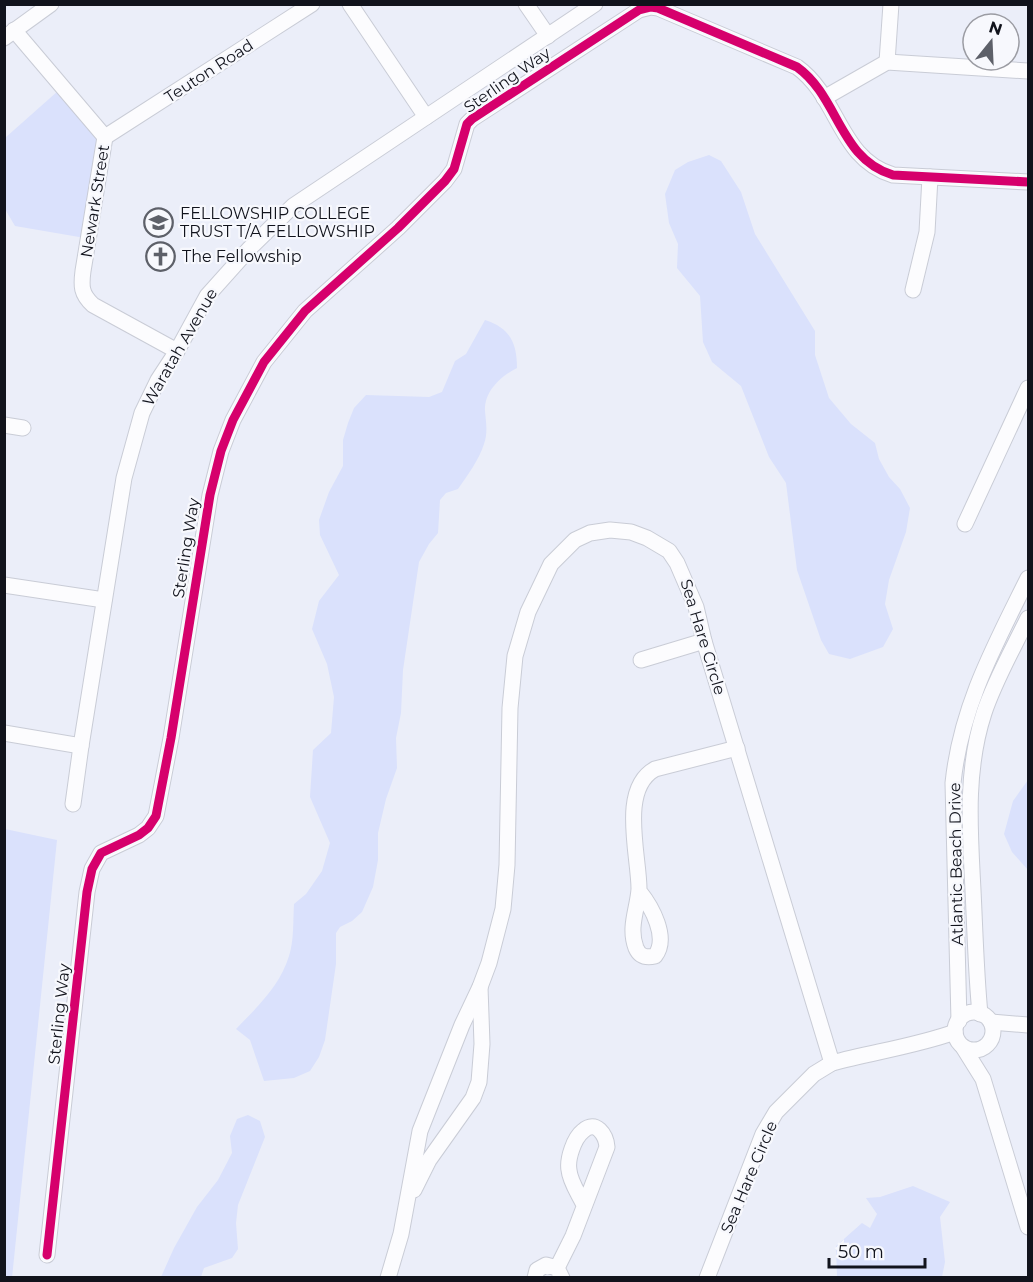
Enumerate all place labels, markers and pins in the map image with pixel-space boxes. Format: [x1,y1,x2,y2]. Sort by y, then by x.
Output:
place label: FELLOWSHIP COLLEGE TRUST T/A FELLOWSHIP [180,204,375,241]
school or university icon: FELLOWSHIP COLLEGE TRUST T/A FELLOWSHIP [143,206,175,238]
church icon: The Fellowship [145,240,177,272]
place label: The Fellowship [182,247,302,266]

